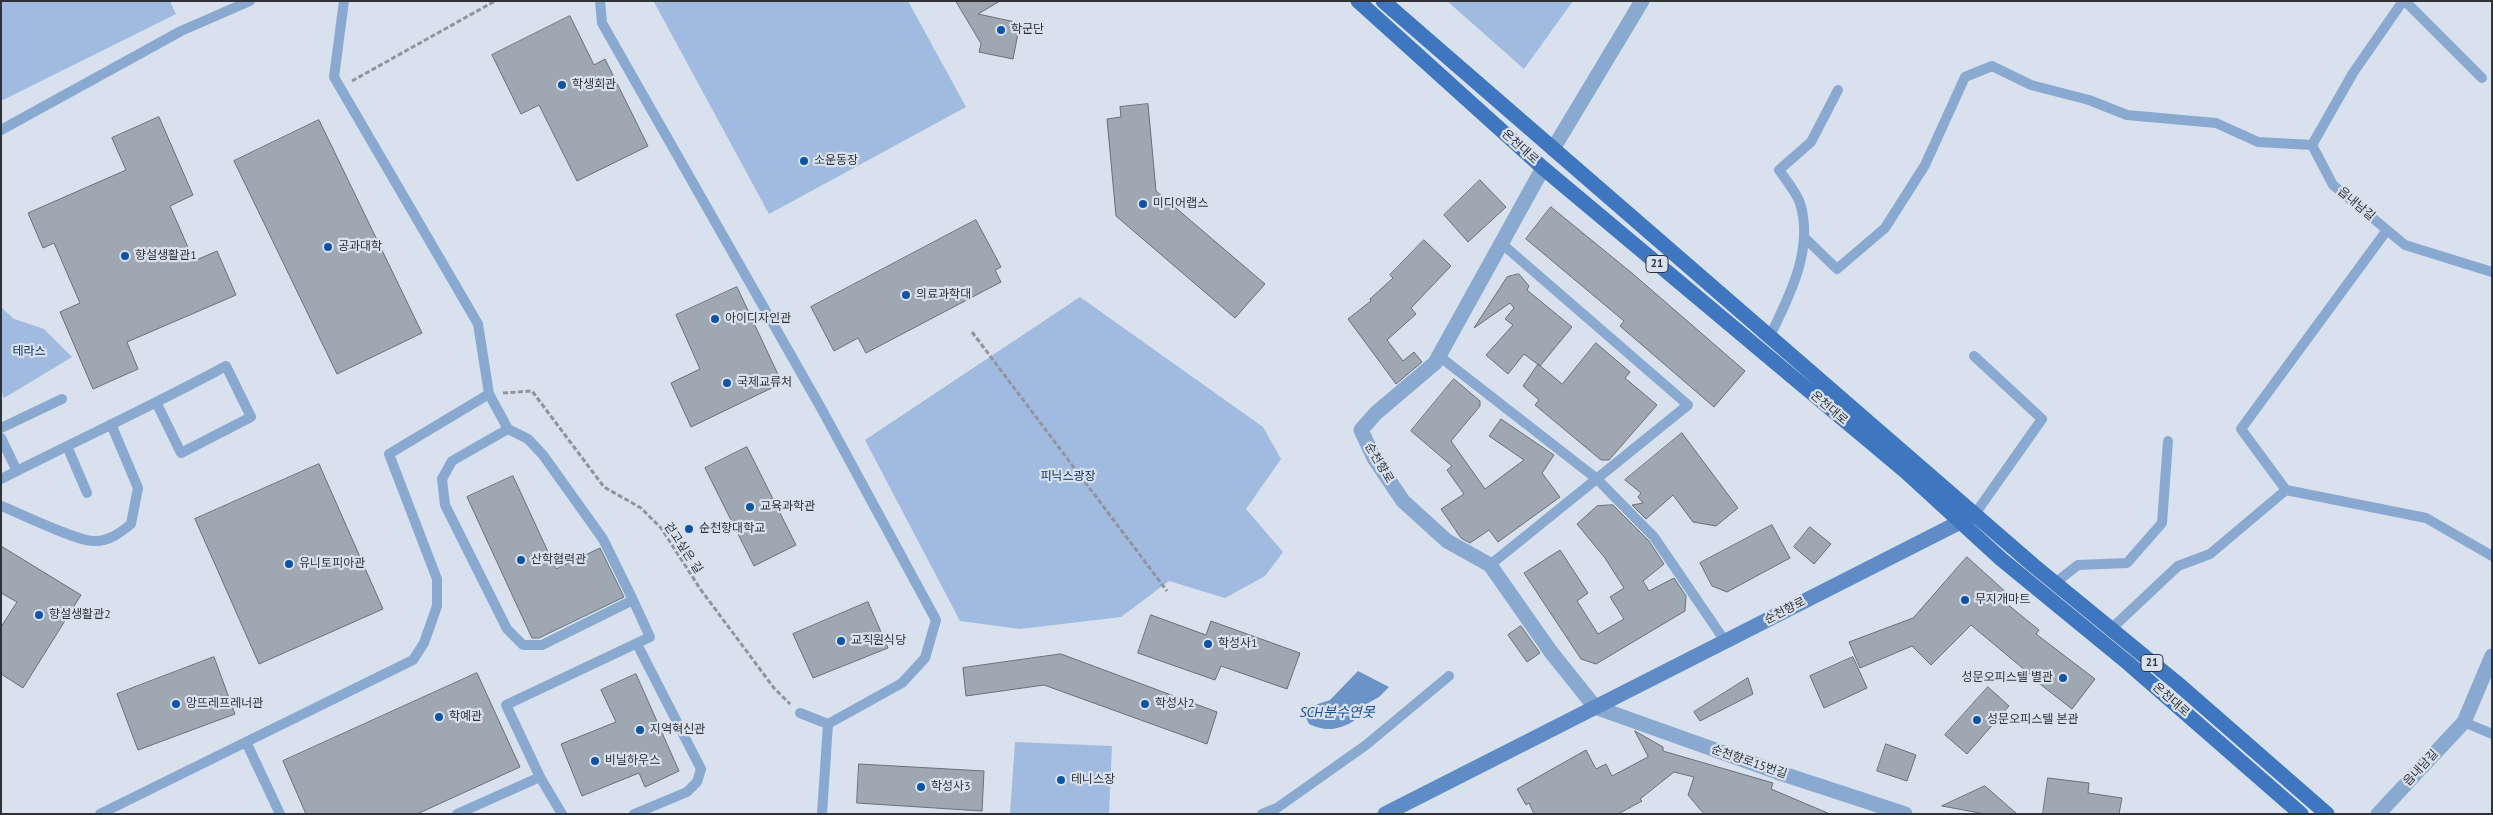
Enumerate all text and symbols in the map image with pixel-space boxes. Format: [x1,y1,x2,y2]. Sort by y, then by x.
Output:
place label: 학군단 [1011,23,1044,37]
marker: 학군단 [995,24,1007,36]
place label: 학생회관 [572,78,616,92]
marker: 학생회관 [556,79,568,91]
street label: 온천대로 [1499,127,1541,167]
place label: 소운동장 [814,154,858,168]
marker: 소운동장 [798,155,810,167]
street label: 읍내남길 [2334,184,2378,224]
place label: 미디어랩스 [1153,197,1208,211]
marker: 미디어랩스 [1137,198,1149,210]
place label: 공과대학 [338,240,382,254]
marker: 공과대학 [322,241,334,253]
place label: 향설생활관1 [135,249,197,263]
marker: 향설생활관1 [119,250,131,262]
road number: 21 [1646,255,1668,272]
place label: 의료과학대 [916,288,971,302]
marker: 의료과학대 [900,289,912,301]
place label: 아이디자인관 [725,312,791,326]
marker: 아이디자인관 [709,313,721,325]
park label: 테라스 [12,345,46,359]
place label: 국제교류처 [737,376,792,390]
marker: 국제교류처 [721,377,733,389]
street label: 온천대로 [1807,388,1851,428]
street label: 순천향로 [1361,440,1397,486]
park label: 피닉스광장 [1040,470,1096,484]
place label: 교육과학관 [760,500,815,514]
marker: 교육과학관 [744,501,756,513]
street label: 걷고싶은 길 [661,520,705,576]
place label: 순천향대학교 [699,522,765,536]
marker: 순천향대학교 [683,523,695,535]
place label: 산학협력관 [531,553,586,567]
marker: 산학협력관 [515,554,527,566]
place label: 유니토피아관 [299,557,365,571]
marker: 유니토피아관 [283,558,295,570]
place label: 무지개마트 [1975,593,2030,607]
marker: 무지개마트 [1959,594,1971,606]
street label: 순천향로 [1762,595,1808,627]
place label: 향설생활관2 [49,608,111,622]
marker: 향설생활관2 [33,609,45,621]
place label: 교직원식당 [851,634,906,648]
marker: 교직원식당 [835,635,847,647]
place label: 학성사1 [1218,637,1258,651]
marker: 학성사1 [1202,638,1214,650]
road number: 21 [2141,654,2163,671]
place label: 성문오피스텔 별관 [1961,671,2053,685]
marker: 성문오피스텔 별관 [2057,672,2069,684]
street label: 온천대로 [2150,680,2192,720]
place label: 앙뜨레프레너관 [186,697,263,711]
place label: 학성사2 [1155,697,1195,711]
marker: 앙뜨레프레너관 [170,698,182,710]
marker: 학성사2 [1139,698,1151,710]
water label: SCH분수연못 [1299,705,1375,721]
place label: 학예관 [449,710,482,724]
marker: 학예관 [433,711,445,723]
place label: 성문오피스텔 본관 [1987,713,2079,727]
marker: 성문오피스텔 본관 [1971,714,1983,726]
place label: 지역혁신관 [650,723,705,737]
marker: 지역혁신관 [634,724,646,736]
street label: 순천향로15번길 [1709,742,1789,782]
street label: 읍내남길 [2401,747,2441,789]
place label: 비닐하우스 [605,754,660,768]
marker: 비닐하우스 [589,755,601,767]
place label: 테니스장 [1071,773,1115,787]
marker: 테니스장 [1055,774,1067,786]
place label: 학성사3 [931,780,971,794]
marker: 학성사3 [915,781,927,793]

